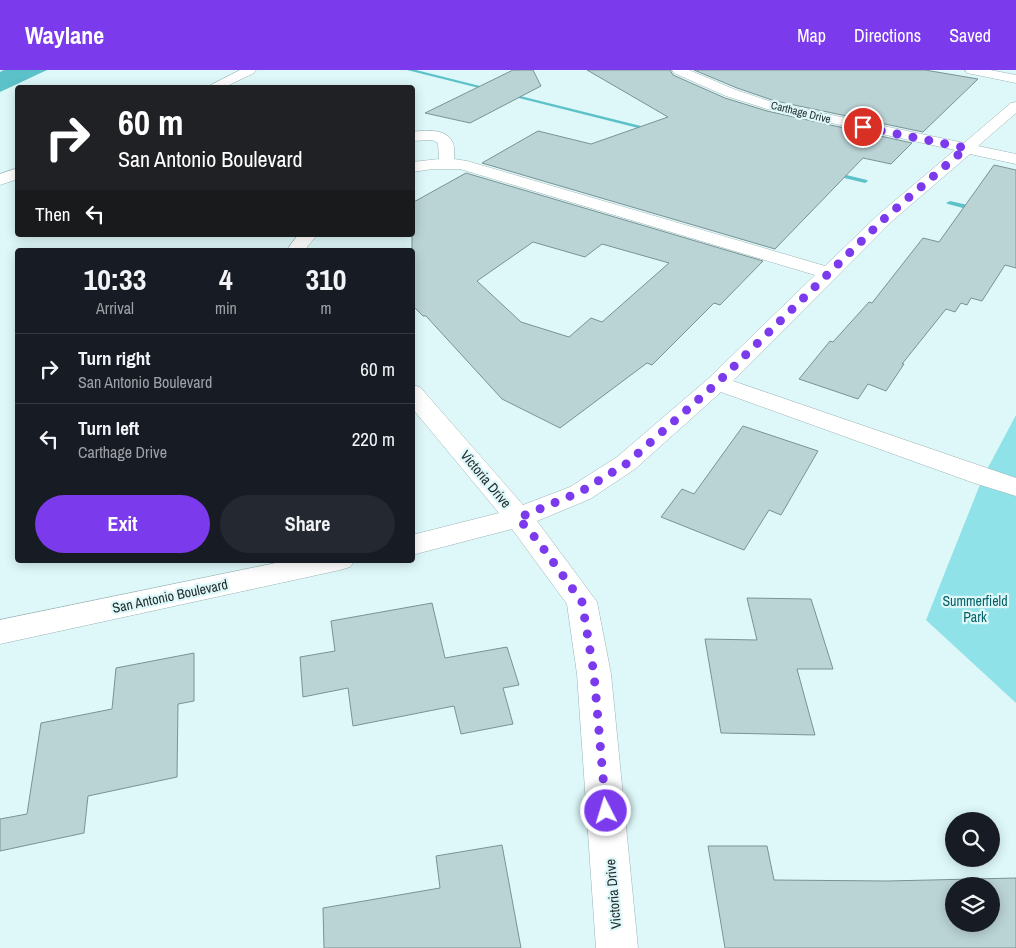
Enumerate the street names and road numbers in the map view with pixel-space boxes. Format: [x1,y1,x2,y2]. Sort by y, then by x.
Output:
street label: Carthage Drive [770,98,832,126]
street label: Victoria Drive [457,446,515,512]
street label: San Antonio Boulevard [111,575,229,617]
street label: Victoria Drive [601,858,625,930]

